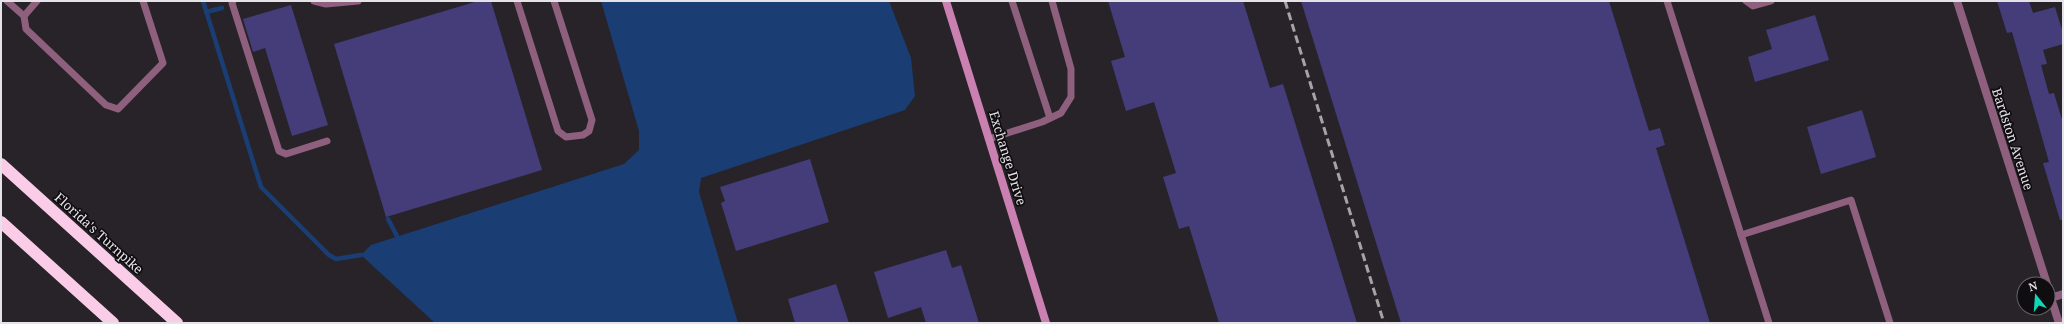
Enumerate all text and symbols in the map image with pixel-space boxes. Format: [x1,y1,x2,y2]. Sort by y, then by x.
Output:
street label: Bardston Avenue [1988,86,2038,192]
street label: Exchange Drive [985,109,1031,207]
street label: Florida's Turnpike [51,188,147,278]
north arrow [2016,276,2056,316]
text: N [2027,277,2040,294]

